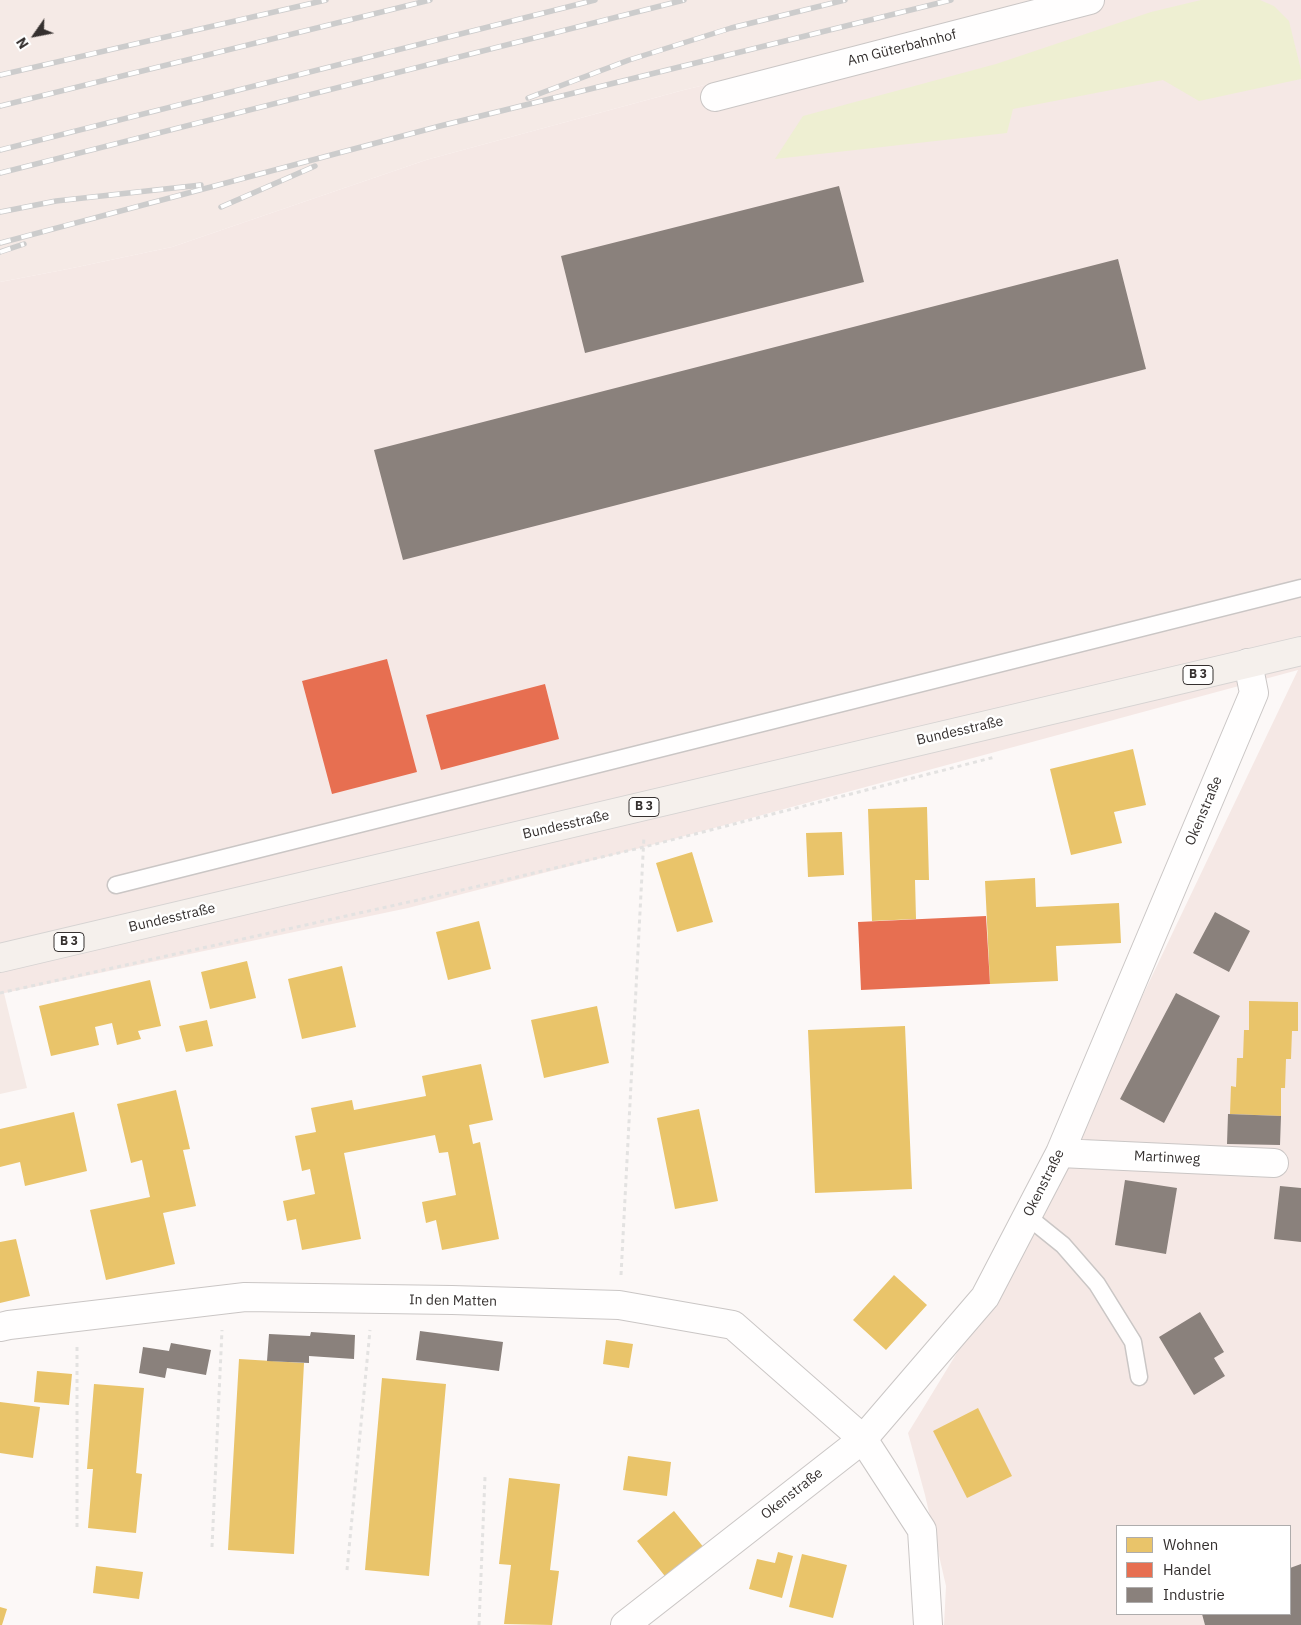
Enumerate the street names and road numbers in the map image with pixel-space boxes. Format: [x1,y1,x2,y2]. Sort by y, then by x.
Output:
street label: Am Güterbahnhof [846,26,958,70]
road number: B 3 [1183,666,1213,684]
street label: Bundesstraße [915,713,1005,749]
street label: Okenstraße [1182,774,1226,848]
road number: B 3 [629,798,659,816]
street label: Bundesstraße [521,807,611,843]
street label: Bundesstraße [127,900,217,936]
road number: B 3 [54,932,84,952]
street label: Okenstraße [1020,1146,1068,1220]
street label: Martinweg [1134,1148,1200,1168]
street label: In den Matten [409,1292,497,1310]
street label: Okenstraße [758,1465,826,1523]

